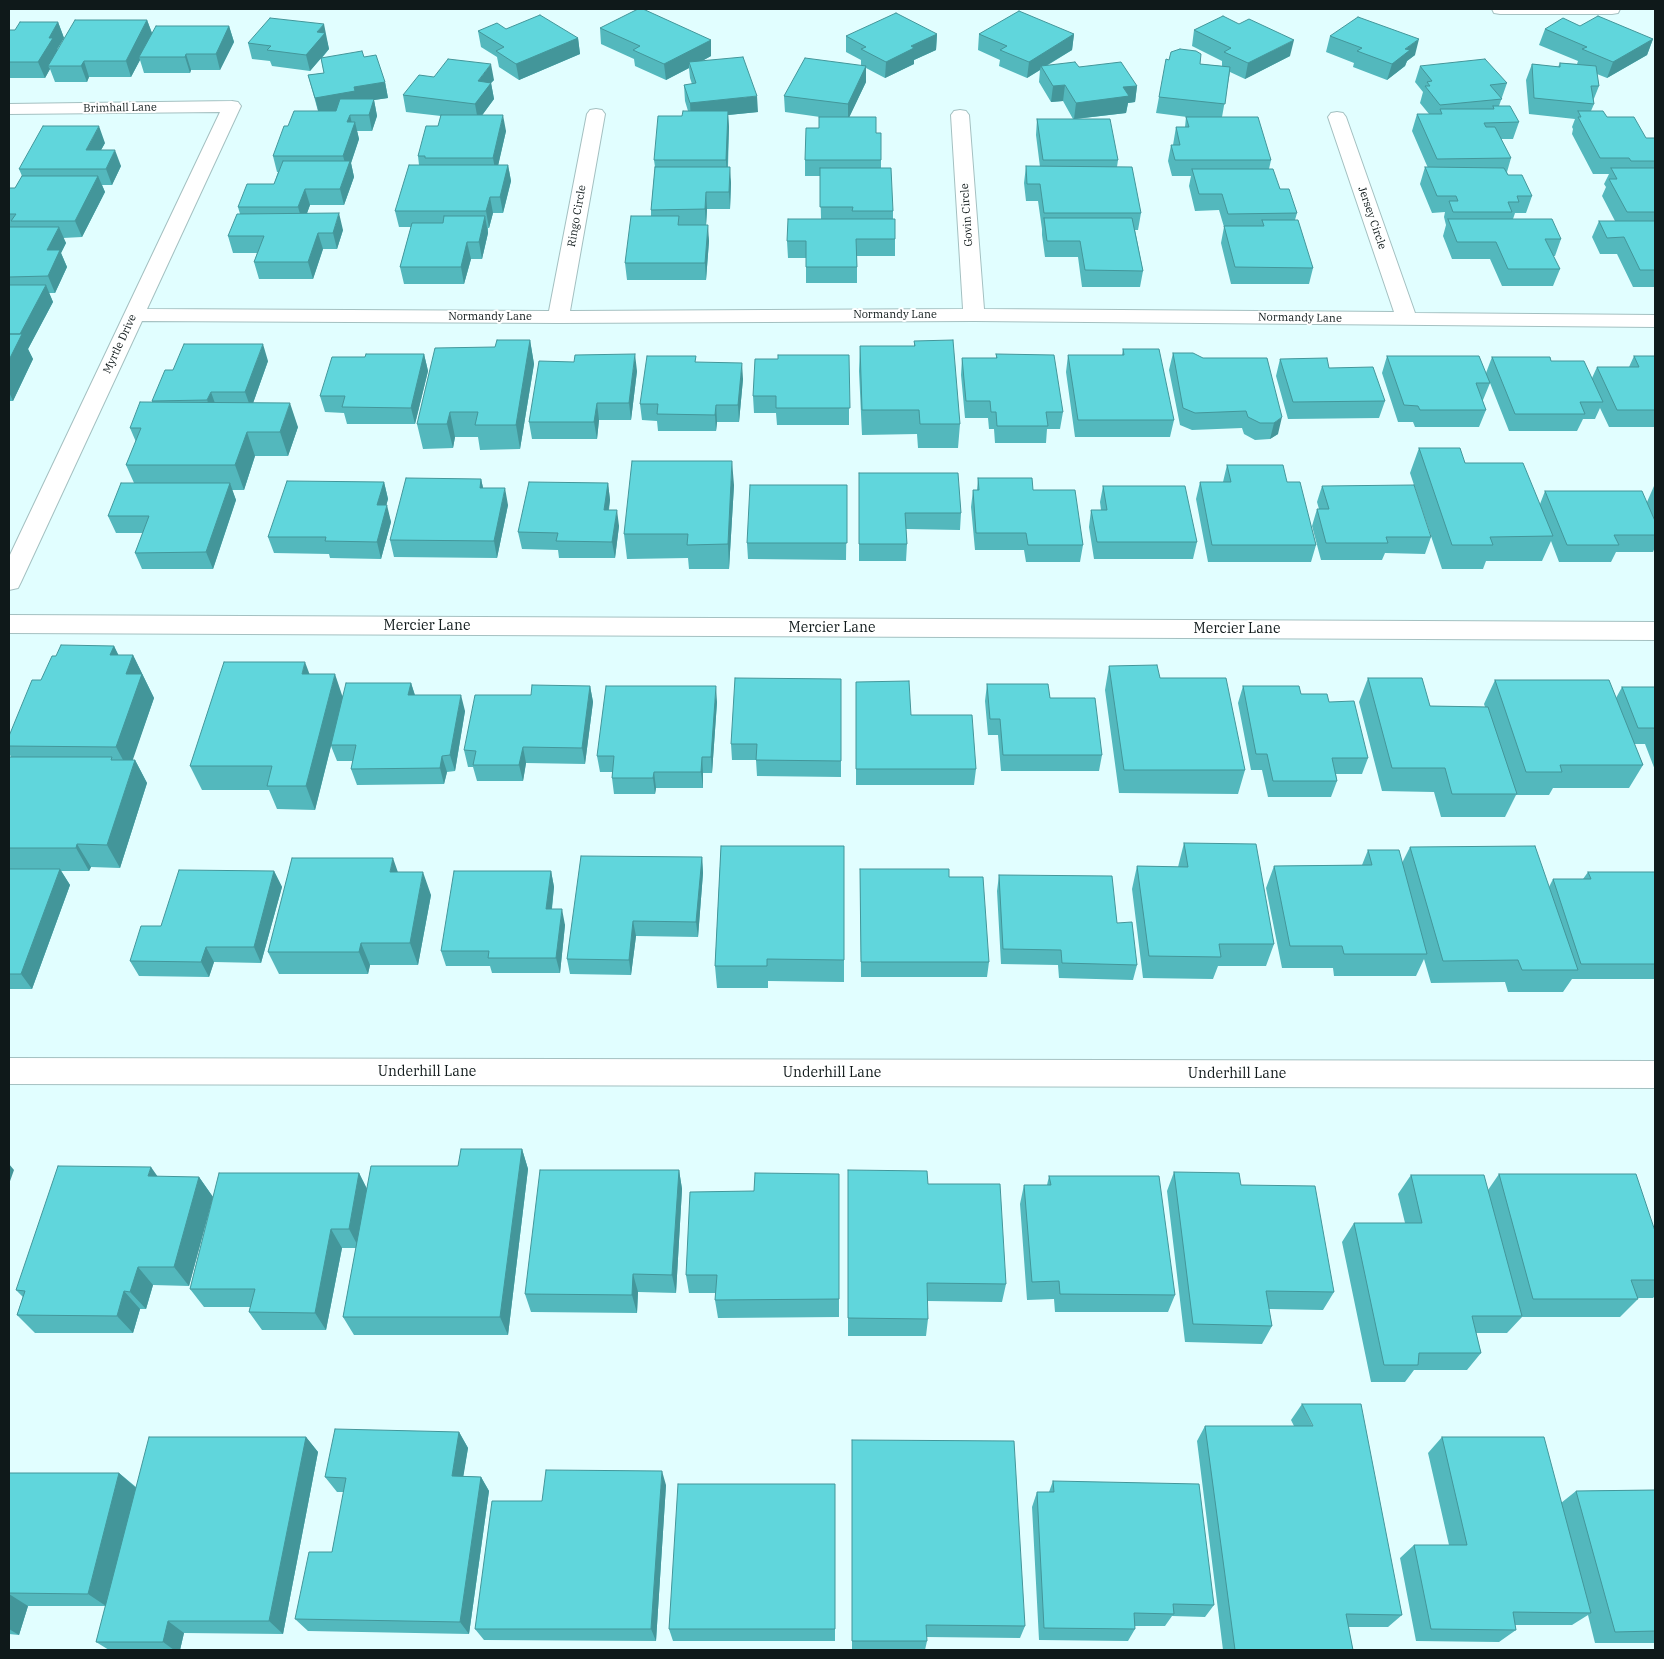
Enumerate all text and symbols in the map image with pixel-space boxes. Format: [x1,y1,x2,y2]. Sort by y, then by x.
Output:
street label: Brimhall Lane [83,101,157,115]
street label: Govin Circle [958,183,976,247]
street label: Ringo Circle [565,184,589,248]
street label: Jersey Circle [1355,185,1389,251]
street label: Normandy Lane [853,308,937,322]
street label: Normandy Lane [448,310,532,324]
street label: Normandy Lane [1258,311,1342,325]
street label: Myrtle Drive [101,312,139,376]
street label: Mercier Lane [384,618,470,634]
street label: Mercier Lane [789,620,875,636]
street label: Mercier Lane [1194,621,1280,637]
street label: Underhill Lane [378,1064,476,1080]
street label: Underhill Lane [783,1065,881,1081]
street label: Underhill Lane [1188,1066,1286,1082]

